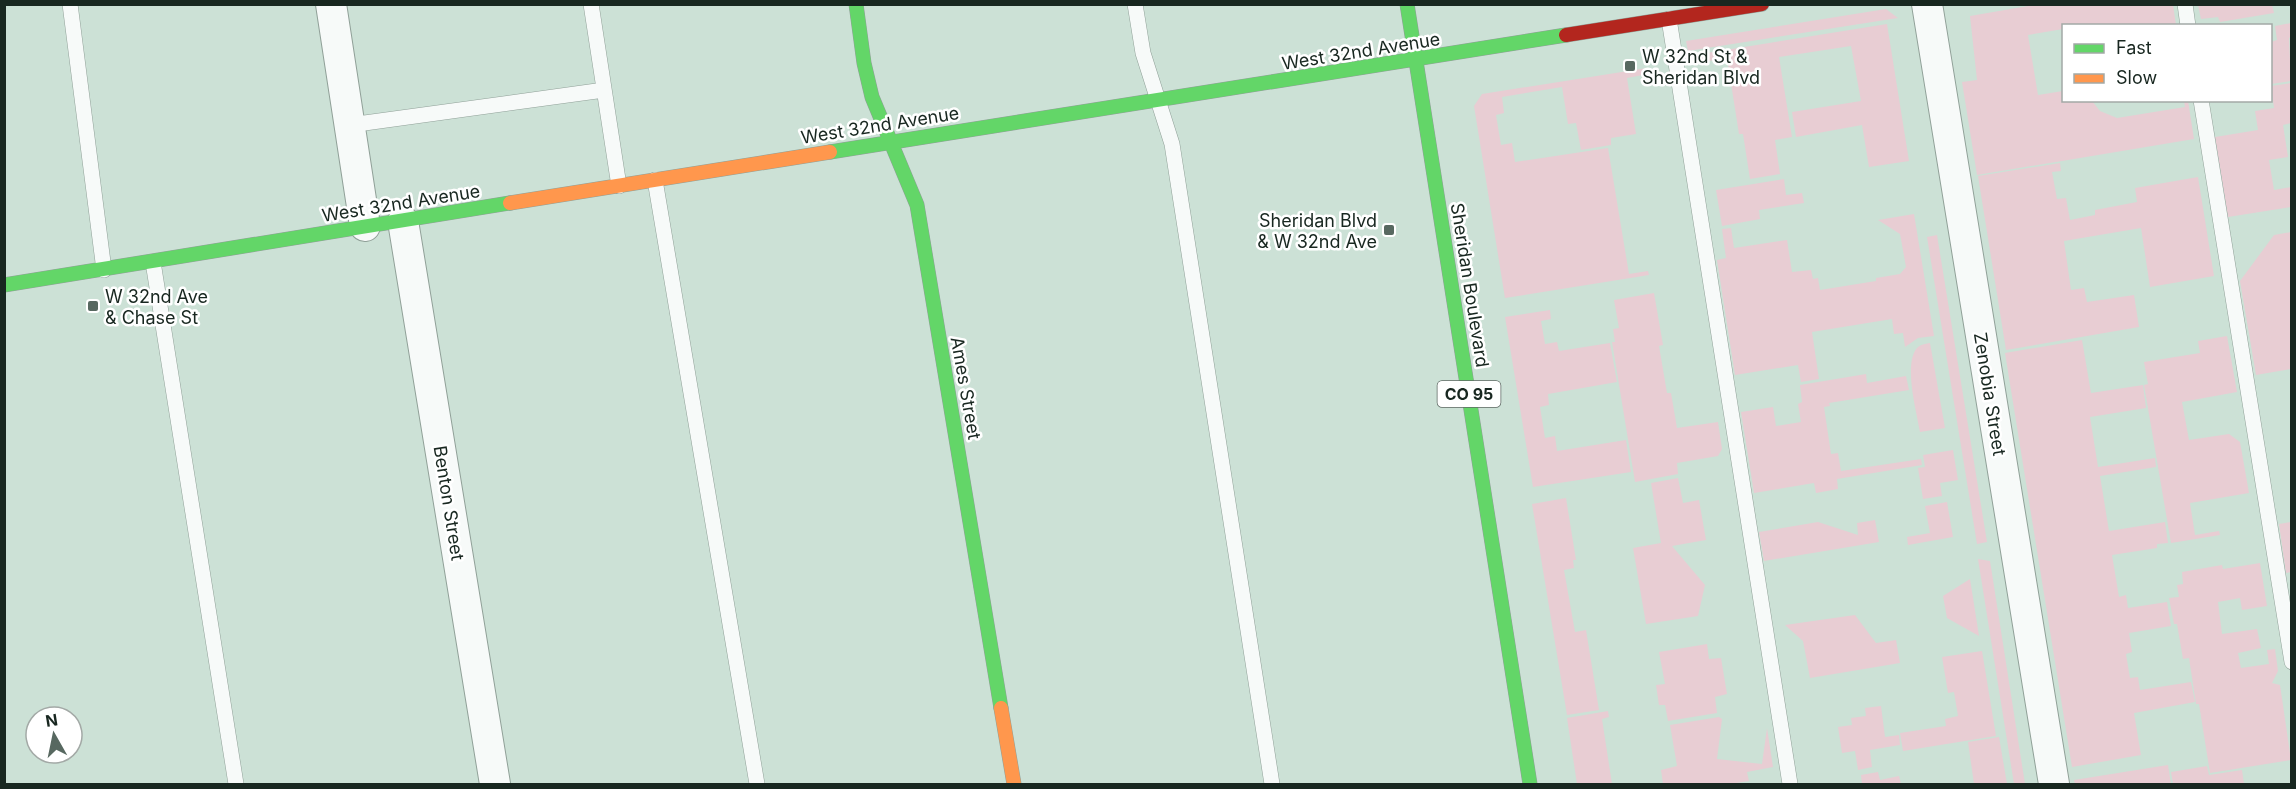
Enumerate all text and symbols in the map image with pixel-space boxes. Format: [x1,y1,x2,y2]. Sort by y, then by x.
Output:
legend [2062,24,2272,102]
street label: West 32nd Avenue [1280,28,1442,74]
text: Fast [2116,37,2152,58]
place label: W 32nd St & Sheridan Blvd [1642,46,1760,88]
marker: W 32nd St & Sheridan Blvd [1623,59,1637,73]
text: Slow [2116,67,2157,88]
street label: West 32nd Avenue [799,102,961,148]
street label: West 32nd Avenue [320,180,482,226]
street label: Sheridan Boulevard [1447,201,1493,369]
place label: Sheridan Blvd & W 32nd Ave [1257,210,1377,252]
marker: Sheridan Blvd & W 32nd Ave [1382,223,1396,237]
place label: W 32nd Ave & Chase St [105,286,208,328]
marker: W 32nd Ave & Chase St [86,299,100,313]
street label: Zenobia Street [1970,331,2010,457]
street label: Ames Street [947,335,985,441]
road number: CO 95 [1438,381,1500,407]
street label: Benton Street [430,444,468,562]
north arrow [24,705,84,765]
text: N [44,709,59,731]

